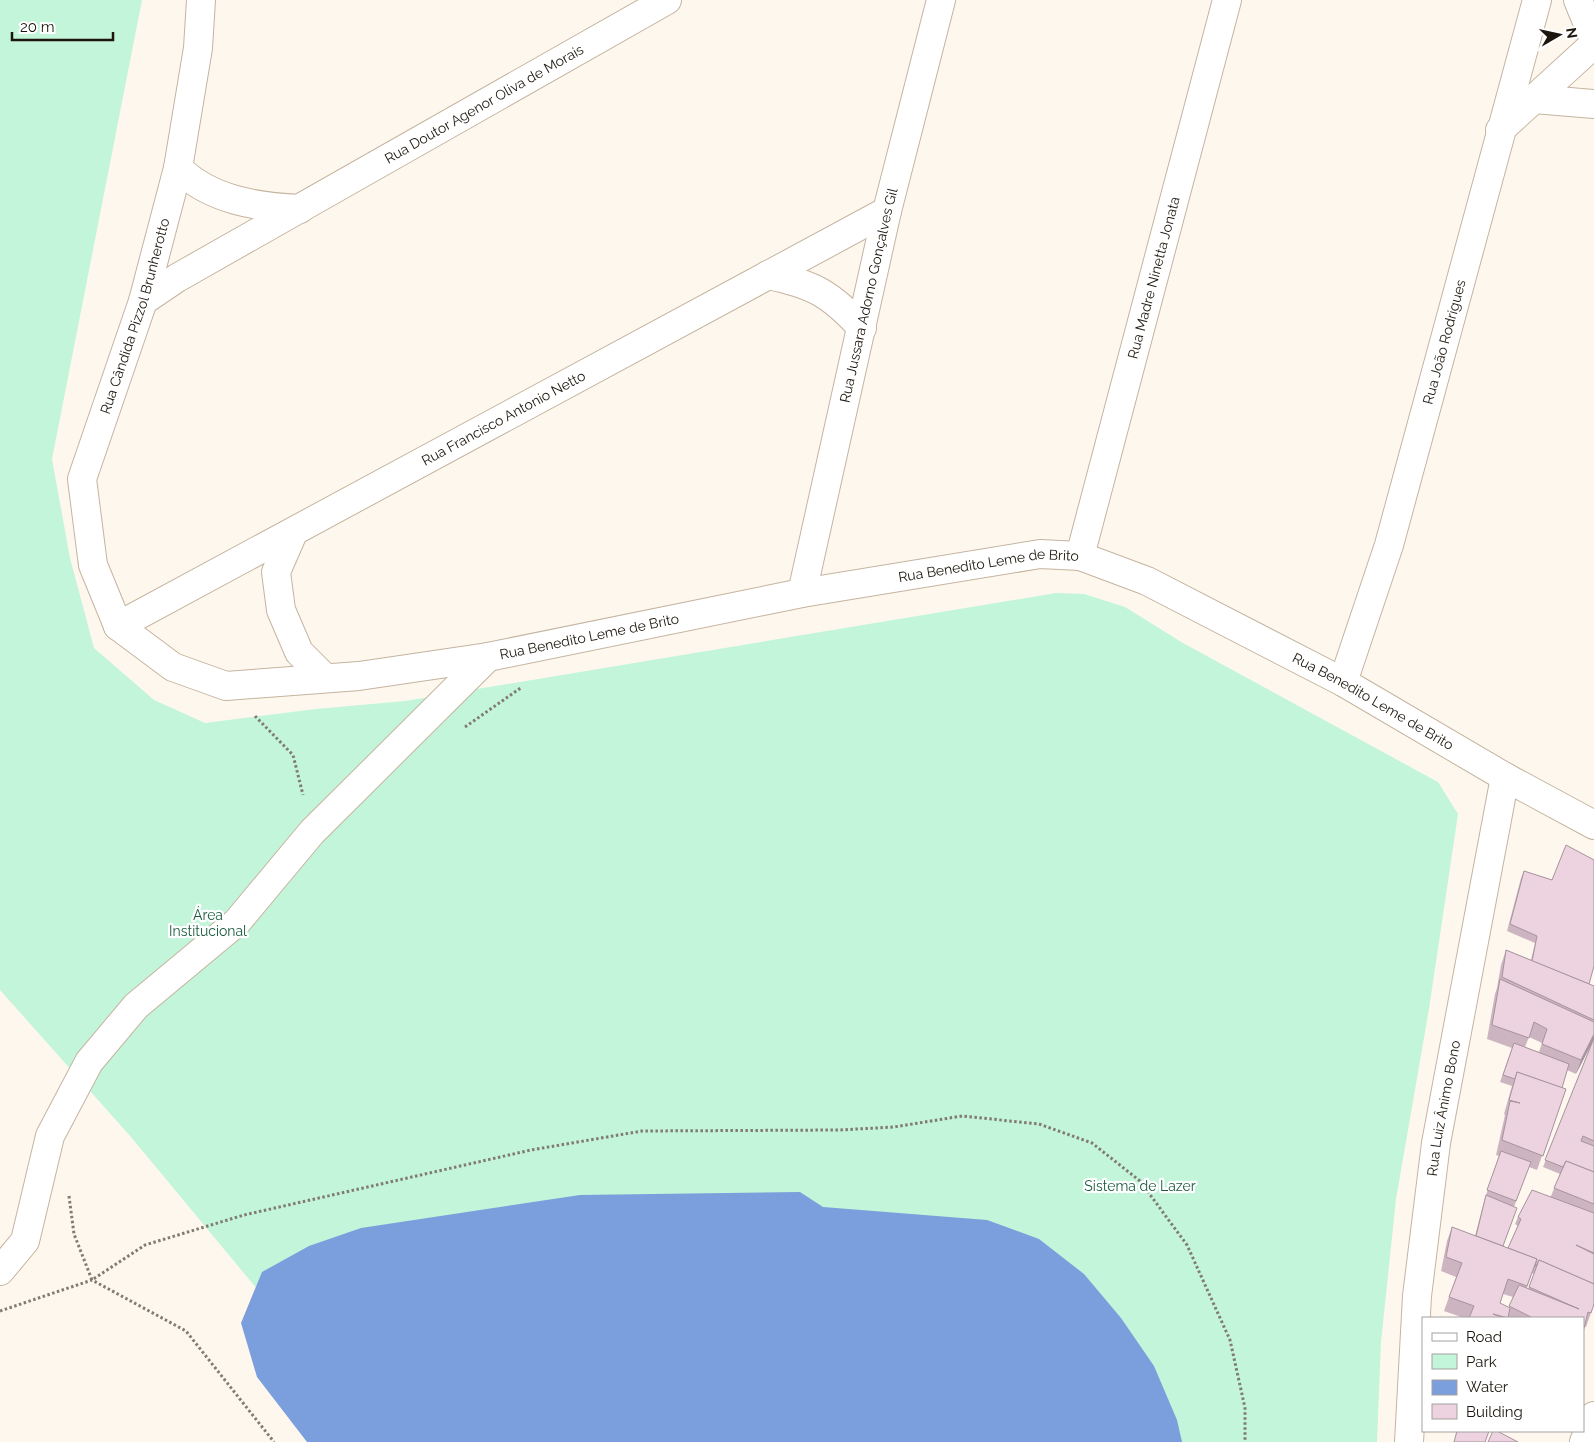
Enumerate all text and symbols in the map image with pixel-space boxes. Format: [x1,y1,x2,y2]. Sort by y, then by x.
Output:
scale bar [12,10,114,42]
north arrow [1534,10,1584,60]
text: 20 m [20,18,55,36]
text: N [1563,26,1581,39]
street label: Rua Doutor Agenor Oliva de Morais [382,41,586,167]
street label: Rua Jussara Adorno Gonçalves Gil [837,186,901,404]
street label: Rua Madre Ninetta Jonata [1125,195,1183,360]
street label: Rua Cândida Pizzol Brunherotto [97,216,172,416]
street label: Rua João Rodrigues [1420,277,1469,406]
street label: Rua Francisco Antonio Netto [419,367,588,469]
street label: Rua Benedito Leme de Brito [897,546,1079,585]
street label: Rua Benedito Leme de Brito [498,610,680,662]
street label: Rua Benedito Leme de Brito [1290,649,1456,753]
park label: Área Institucional [169,906,247,939]
street label: Rua Luiz Ânimo Bono [1424,1039,1463,1177]
park label: Sistema de Lazer [1084,1178,1196,1194]
legend [1422,1317,1584,1432]
text: Road [1466,1328,1502,1346]
text: Park [1466,1353,1497,1371]
text: Water [1466,1378,1509,1396]
text: Building [1466,1403,1523,1421]

